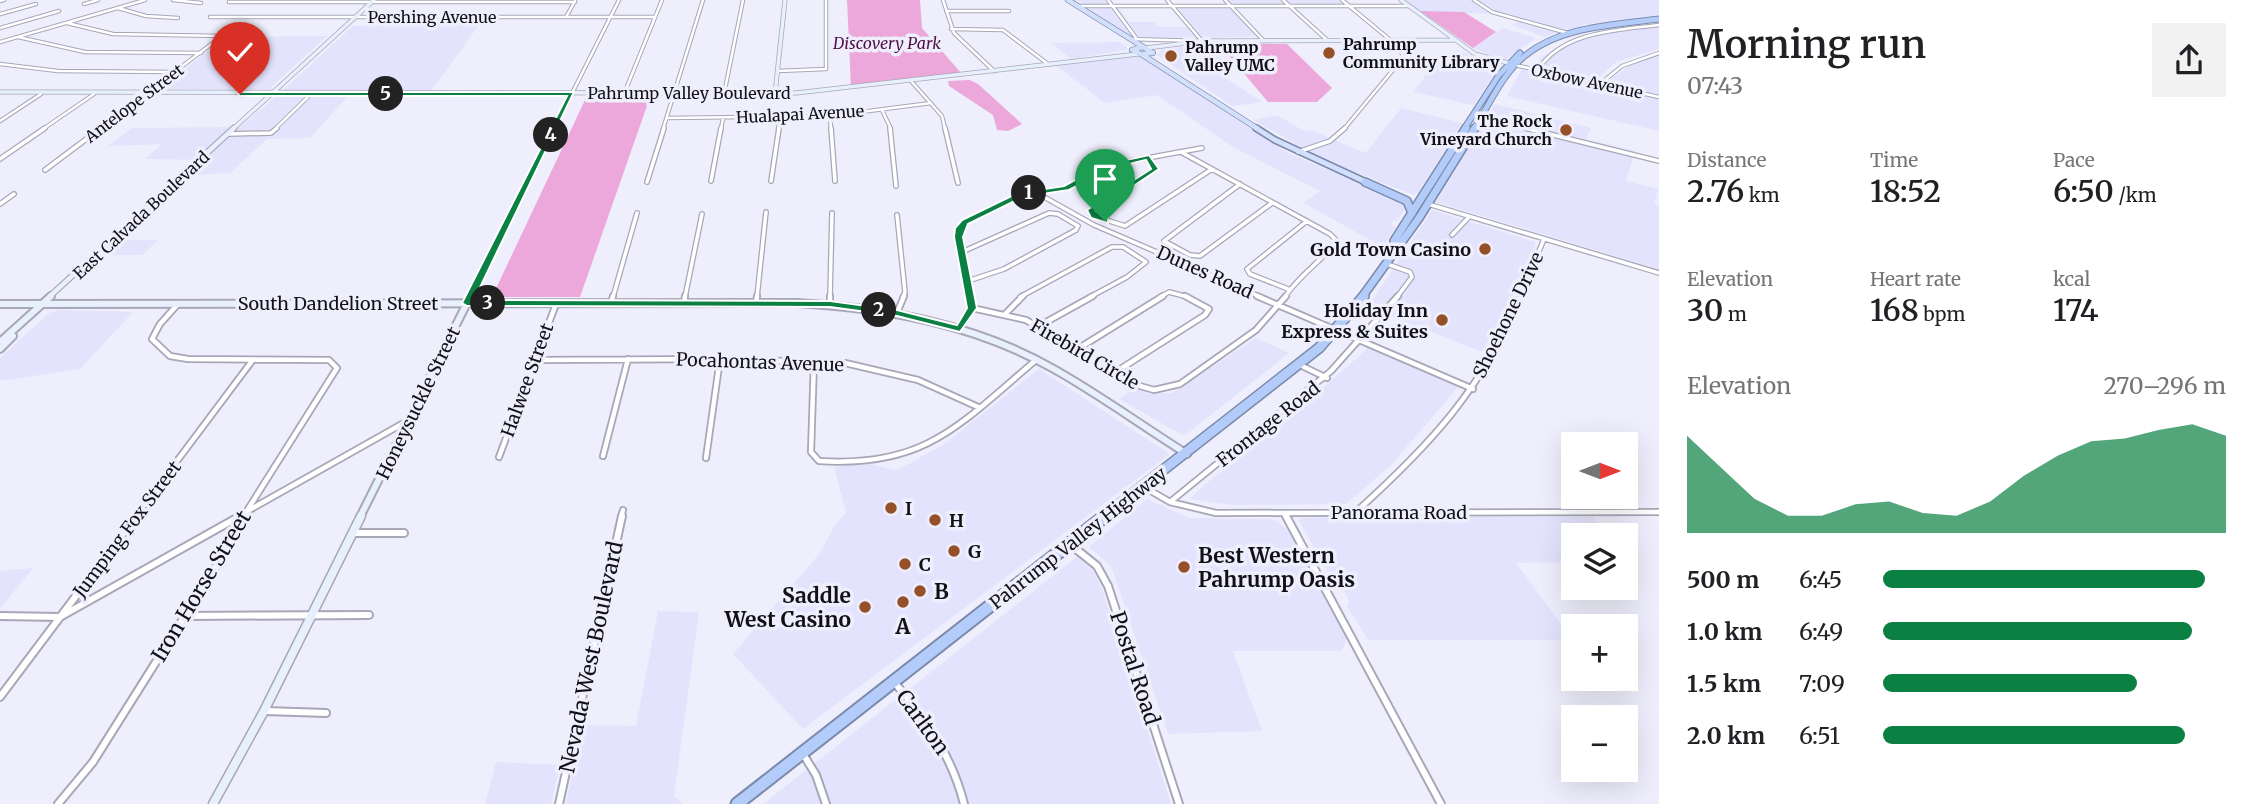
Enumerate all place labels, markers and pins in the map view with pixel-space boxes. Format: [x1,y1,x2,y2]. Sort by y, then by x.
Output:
pin [210,22,270,94]
place label: Pahrump Community Library [1343,34,1500,72]
place label: Pahrump Valley UMC [1184,37,1275,75]
marker: Pahrump Community Library [1321,45,1337,61]
marker: Pahrump Valley UMC [1163,48,1179,64]
pin: 5 [368,76,404,112]
place label: The Rock Vineyard Church [1419,111,1553,149]
pin: 4 [534,118,568,152]
marker: The Rock Vineyard Church [1558,122,1574,138]
pin [1075,149,1135,221]
pin: 1 [1012,176,1046,210]
place label: Gold Town Casino [1310,238,1471,261]
marker: Gold Town Casino [1477,241,1493,257]
pin: 3 [470,286,505,320]
pin: 2 [862,292,896,328]
place label: Holiday Inn Express & Suites [1281,299,1428,343]
marker: Holiday Inn Express & Suites [1434,312,1450,328]
place label: I [905,497,912,520]
marker: I [883,500,899,516]
place label: H [949,509,964,532]
marker: H [927,512,943,528]
place label: G [968,540,981,563]
place label: Best Western Pahrump Oasis [1198,542,1355,593]
marker: G [946,543,962,559]
place label: C [919,553,931,576]
marker: C [897,556,913,572]
marker: Best Western Pahrump Oasis [1176,559,1192,575]
place label: B [934,578,949,605]
place label: Saddle West Casino [724,582,851,633]
marker: B [912,583,928,599]
marker: A [895,594,911,610]
marker: Saddle West Casino [857,599,873,615]
place label: A [895,613,912,640]

